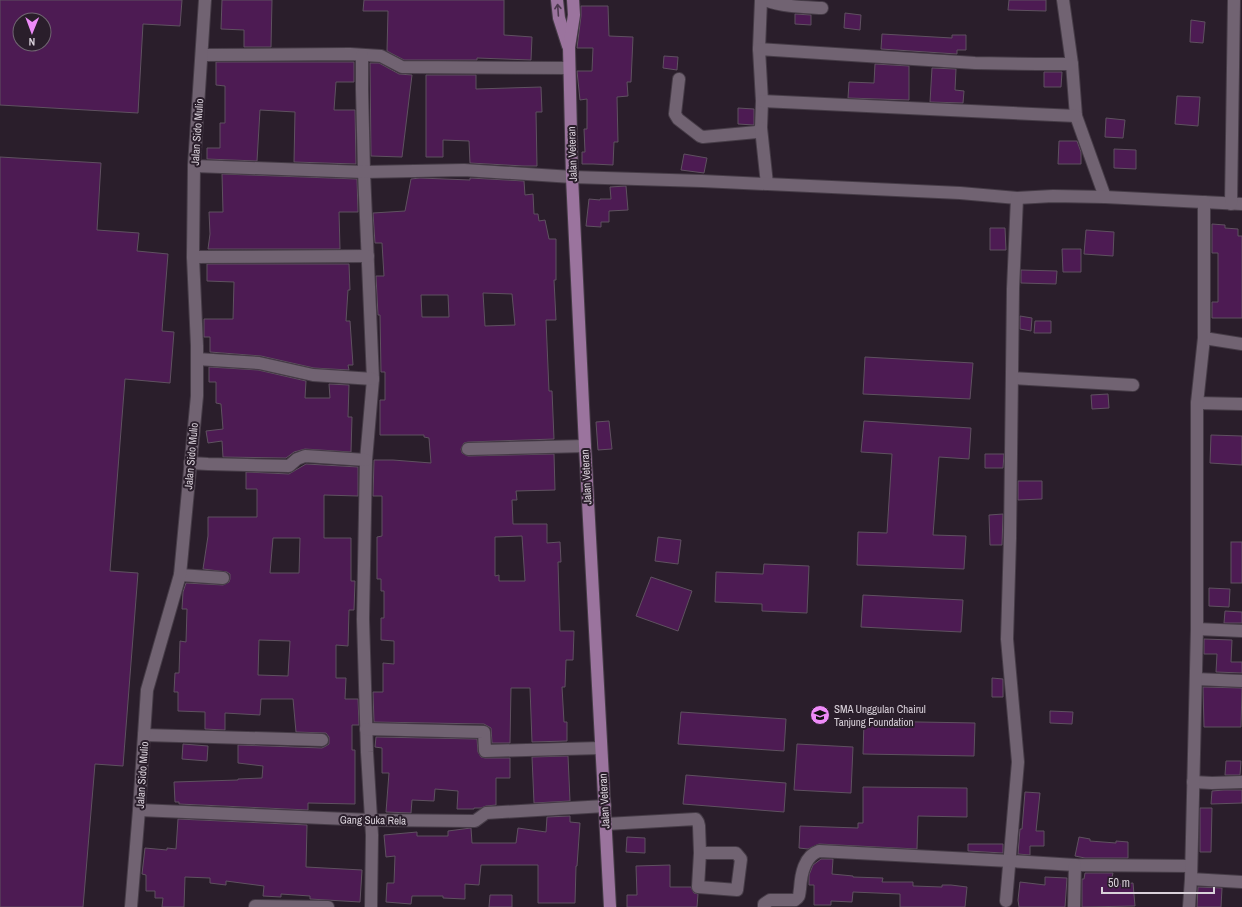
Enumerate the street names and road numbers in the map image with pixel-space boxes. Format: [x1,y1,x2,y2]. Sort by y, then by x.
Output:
street label: Jalan Sido Mulio [188,98,206,166]
street label: Jalan Veteran [564,126,580,182]
street label: Jalan Sido Mulio [181,422,201,490]
street label: Jalan Veteran [578,449,594,505]
street label: Jalan Sido Mulio [133,741,151,809]
street label: Jalan Veteran [596,773,612,829]
street label: Gang Suka Rela [340,812,406,828]

